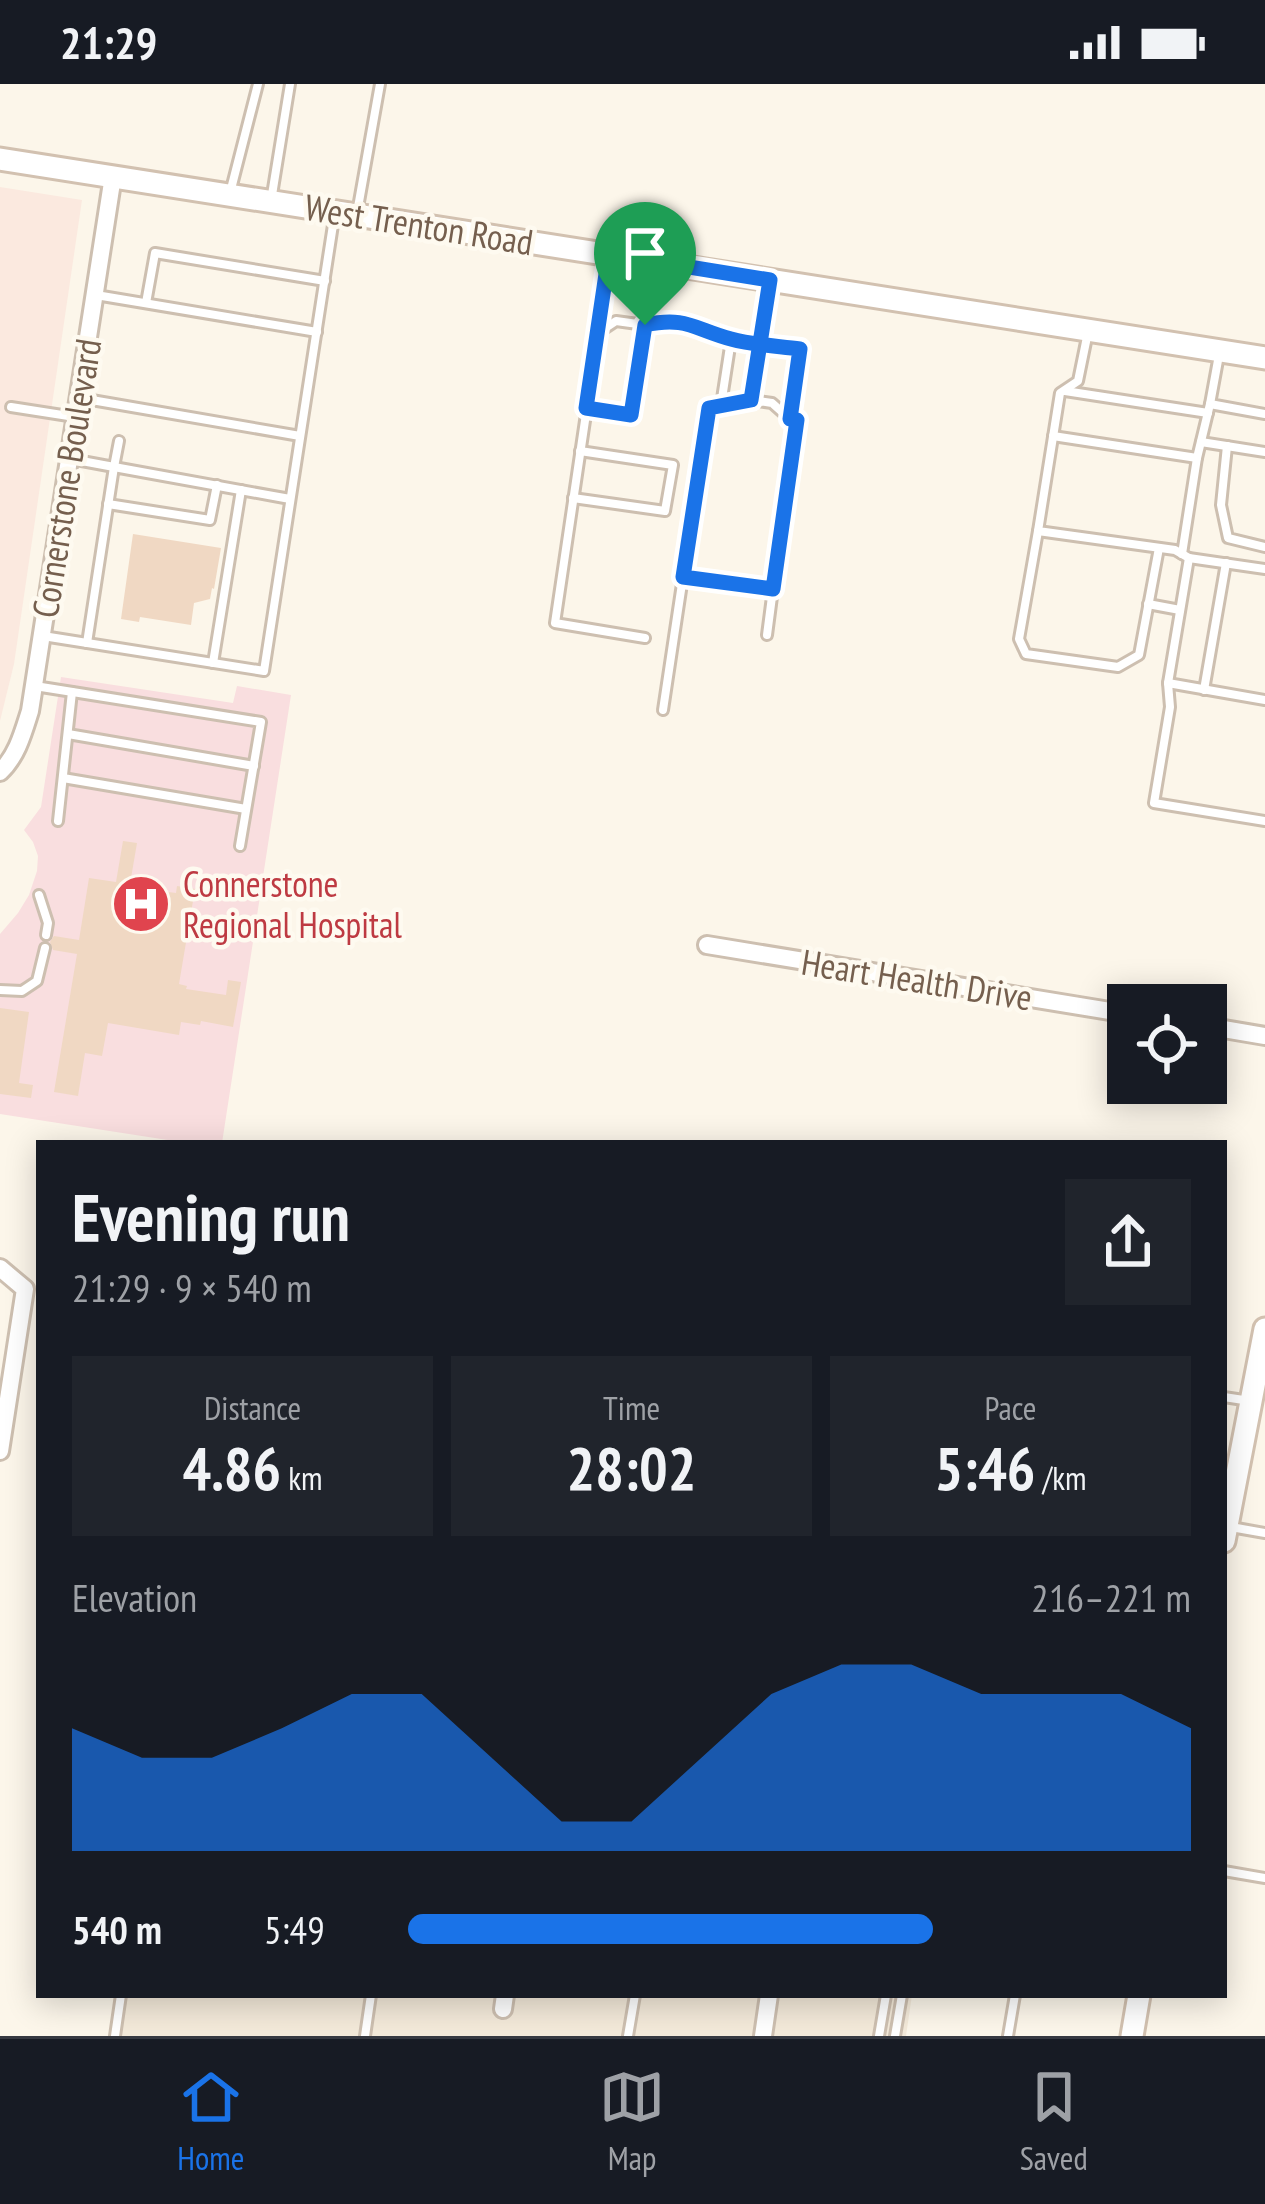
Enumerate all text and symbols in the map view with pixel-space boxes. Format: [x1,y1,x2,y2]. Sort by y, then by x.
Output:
text: 21:29 [60,13,157,71]
street label: West Trenton Road [302,183,536,265]
pin [594,202,696,325]
icon: arrive [612,220,678,286]
street label: Cornerstone Boulevard [21,335,111,621]
place label: Connerstone Regional Hospital [183,860,402,948]
hospital icon: Connerstone Regional Hospital [110,873,172,935]
street label: Heart Health Drive [798,938,1036,1020]
map controls [1107,984,1227,1104]
button: locate [1107,984,1227,1104]
text: Evening run [72,1174,350,1259]
button: share [1065,1179,1191,1305]
text: 21:29 · 9 × 540 m [72,1262,312,1313]
text: Distance [204,1386,301,1429]
text: Time [603,1386,660,1429]
text: Pace [984,1386,1037,1429]
text: 4.86 [182,1429,281,1507]
text: 28:02 [567,1429,696,1507]
text: 5:46 [934,1429,1036,1507]
text: km [281,1456,323,1499]
text: /km [1036,1456,1087,1499]
text: Elevation [72,1572,197,1623]
text: 216–221 m [1031,1572,1191,1623]
text: 540 m [72,1904,162,1955]
text: 5:49 [264,1904,325,1955]
tab: Home [177,2064,244,2179]
tab: Map [599,2064,665,2179]
tab: Saved [1020,2064,1088,2179]

